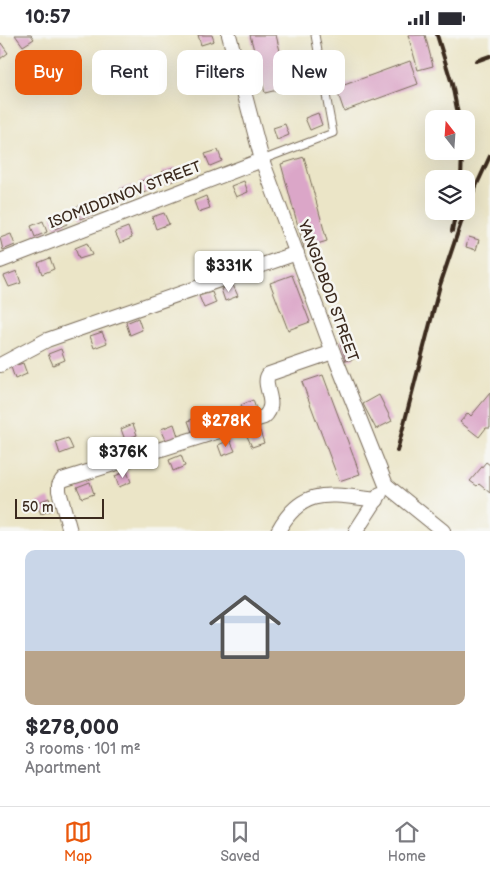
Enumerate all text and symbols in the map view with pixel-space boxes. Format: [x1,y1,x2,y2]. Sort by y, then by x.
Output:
text: 10:57 [25,6,71,29]
chip: Buy [15,50,82,95]
chip: Rent [92,50,167,95]
chip: Filters [177,50,263,95]
chip: New [273,50,345,95]
north arrow [425,110,475,160]
map controls [425,110,475,220]
street label: ISOMIDDINOV STREET [46,157,204,233]
button: layers [425,170,475,220]
street label: YANGIOBOD STREET [293,217,362,364]
pin: $331K [194,251,264,293]
text: $331K [206,257,252,276]
pin: $278K [191,405,261,448]
text: $278K [201,412,251,431]
pin: $376K [88,437,158,479]
text: $376K [98,443,148,462]
scale bar [15,496,104,519]
text: 50 m [22,499,54,516]
icon: home [200,582,290,672]
text: $278,000 [25,715,119,740]
text: 3 rooms · 101 m² [25,740,141,759]
text: Apartment [25,759,101,778]
tab: Map [64,818,92,865]
tab: Saved [220,818,260,865]
tab: Home [388,818,426,865]

